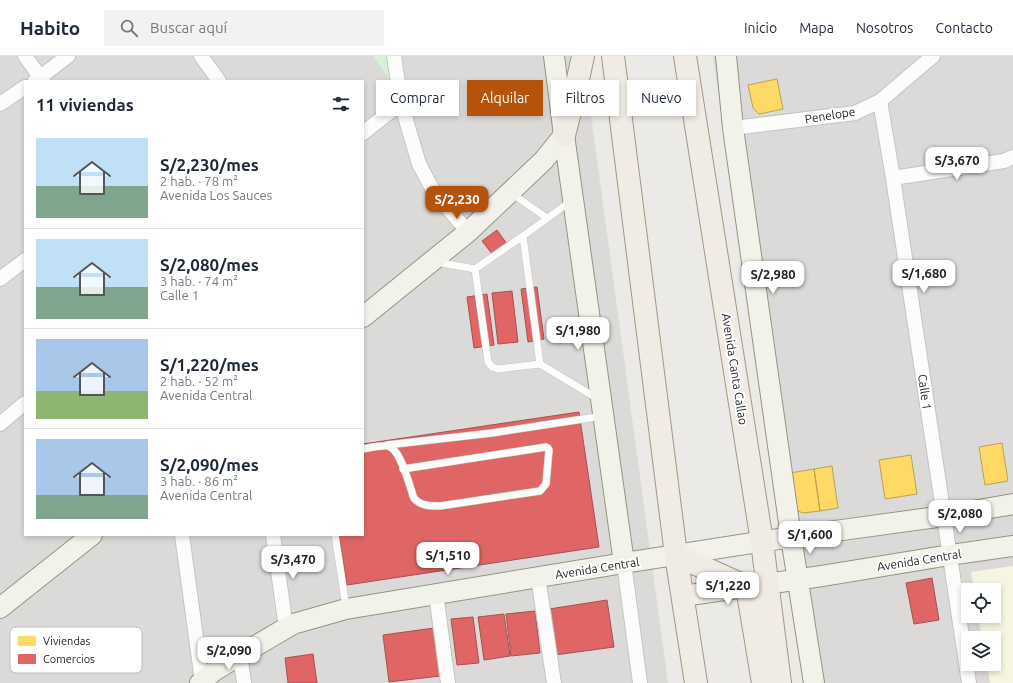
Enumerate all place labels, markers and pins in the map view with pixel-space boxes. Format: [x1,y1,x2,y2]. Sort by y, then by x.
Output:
pin: S/3,670 [920,147,994,181]
pin: S/2,230 [420,186,494,220]
pin: S/1,680 [887,260,961,294]
pin: S/2,980 [736,261,810,295]
pin: S/1,980 [541,317,615,351]
pin: S/2,080 [923,500,997,534]
pin: S/1,600 [773,521,847,555]
pin: S/1,510 [411,542,485,576]
pin: S/3,470 [256,546,330,580]
pin: S/1,220 [691,572,765,606]
pin: S/2,090 [192,637,266,671]

